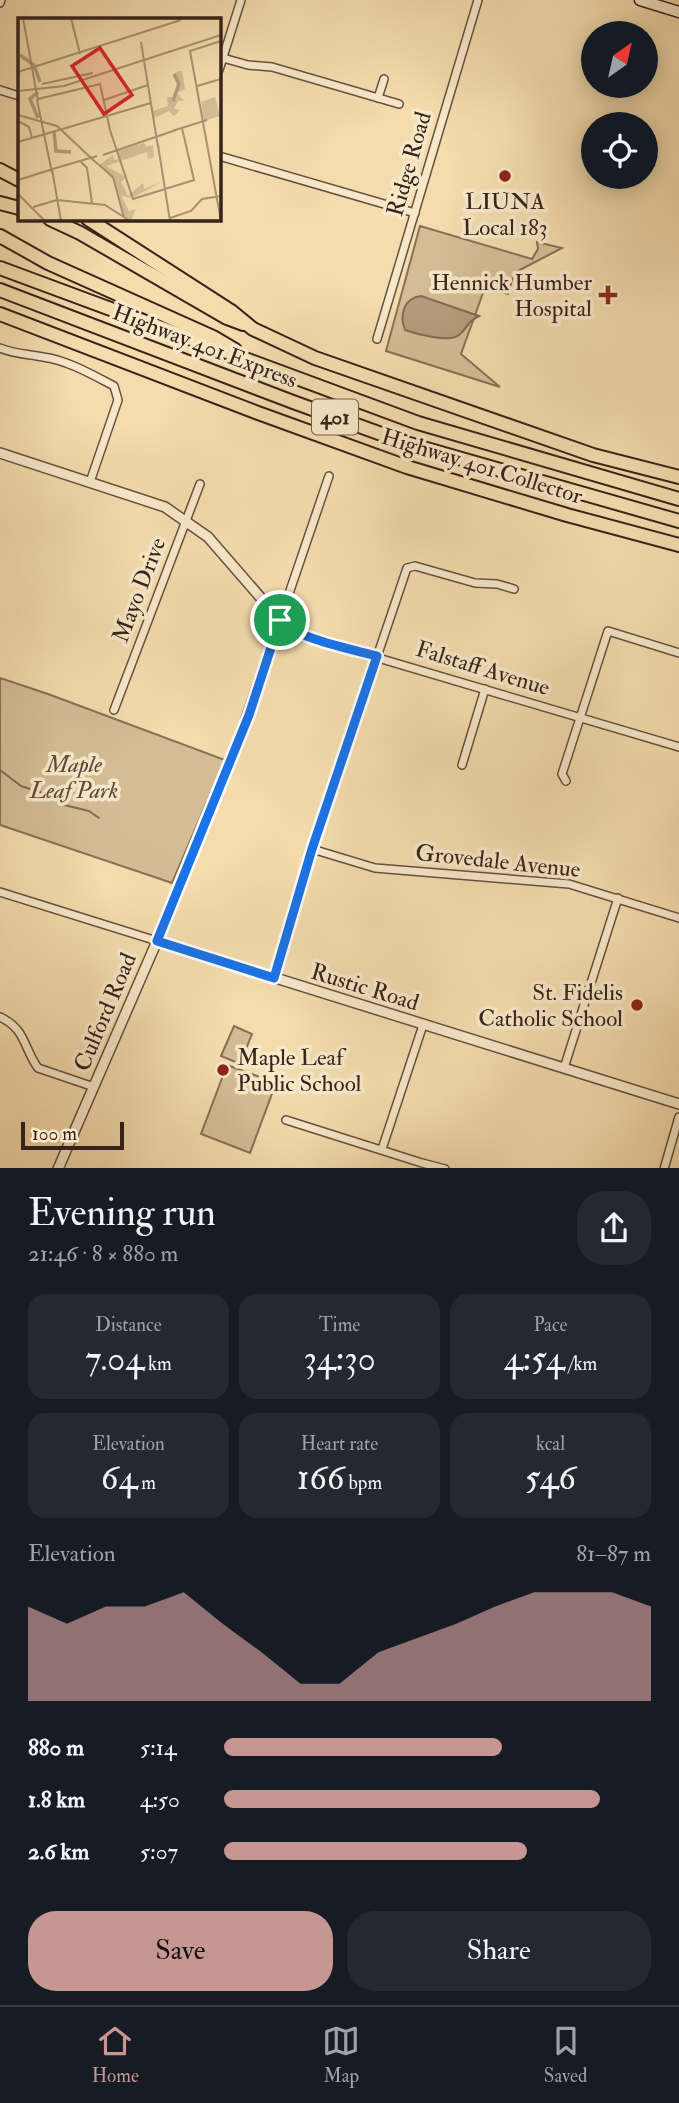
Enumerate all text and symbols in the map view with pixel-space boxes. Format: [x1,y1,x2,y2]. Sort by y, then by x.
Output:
inset map [18,18,220,220]
north arrow [581,21,658,98]
map controls [581,21,658,189]
street label: Ridge Road [380,108,438,220]
button: locate [581,112,658,189]
marker: LIUNA Local 183 [497,168,513,184]
place label: LIUNA Local 183 [462,187,548,242]
place label: Hennick Humber Hospital [431,268,592,324]
marker: Hennick Humber Hospital [598,285,618,305]
street label: Highway 401 Express [108,297,302,396]
road number: 401 [312,400,358,434]
street label: Highway 401 Collector [378,422,587,511]
street label: Mayo Drive [106,533,172,646]
pin [250,590,310,650]
icon: arrive [261,601,299,639]
street label: Falstaff Avenue [413,634,554,702]
park label: Maple Leaf Park [29,750,118,805]
street label: Grovedale Avenue [414,838,582,884]
street label: Culford Road [67,949,143,1075]
street label: Rustic Road [307,957,423,1017]
place label: St. Fidelis Catholic School [478,978,623,1033]
marker: St. Fidelis Catholic School [629,997,645,1013]
place label: Maple Leaf Public School [237,1043,362,1098]
marker: Maple Leaf Public School [215,1062,231,1078]
scale bar [21,1120,124,1151]
text: 100 m [32,1122,77,1146]
text: Evening run [28,1189,216,1237]
button: share [577,1191,651,1265]
text: 21:46 · 8 × 880 m [28,1239,178,1268]
text: Distance [95,1313,162,1337]
text: Time [319,1313,360,1337]
text: Pace [533,1313,568,1337]
text: 7.04 [85,1337,144,1381]
text: 34:30 [303,1337,376,1381]
text: 4:54 [504,1337,565,1381]
text: km [144,1352,172,1376]
text: /km [565,1352,597,1376]
text: Elevation [92,1432,165,1456]
text: Heart rate [301,1432,378,1456]
text: kcal [536,1432,565,1456]
text: 64 [101,1456,137,1500]
text: 166 [297,1456,344,1500]
text: 546 [525,1456,576,1500]
text: m [137,1471,156,1495]
text: bpm [344,1471,382,1495]
text: Elevation [28,1539,116,1568]
text: 81–87 m [576,1539,651,1568]
text: 880 m [28,1733,84,1762]
text: 5:14 [140,1733,176,1762]
text: 1.8 km [28,1785,85,1814]
text: 4:50 [140,1785,180,1814]
text: 2.6 km [28,1837,89,1866]
text: 5:07 [140,1837,178,1866]
button: Save [28,1911,333,1991]
button: Share [347,1911,651,1991]
tab: Home [92,2022,139,2088]
tab: Map [322,2022,360,2088]
tab: Saved [544,2022,587,2088]

